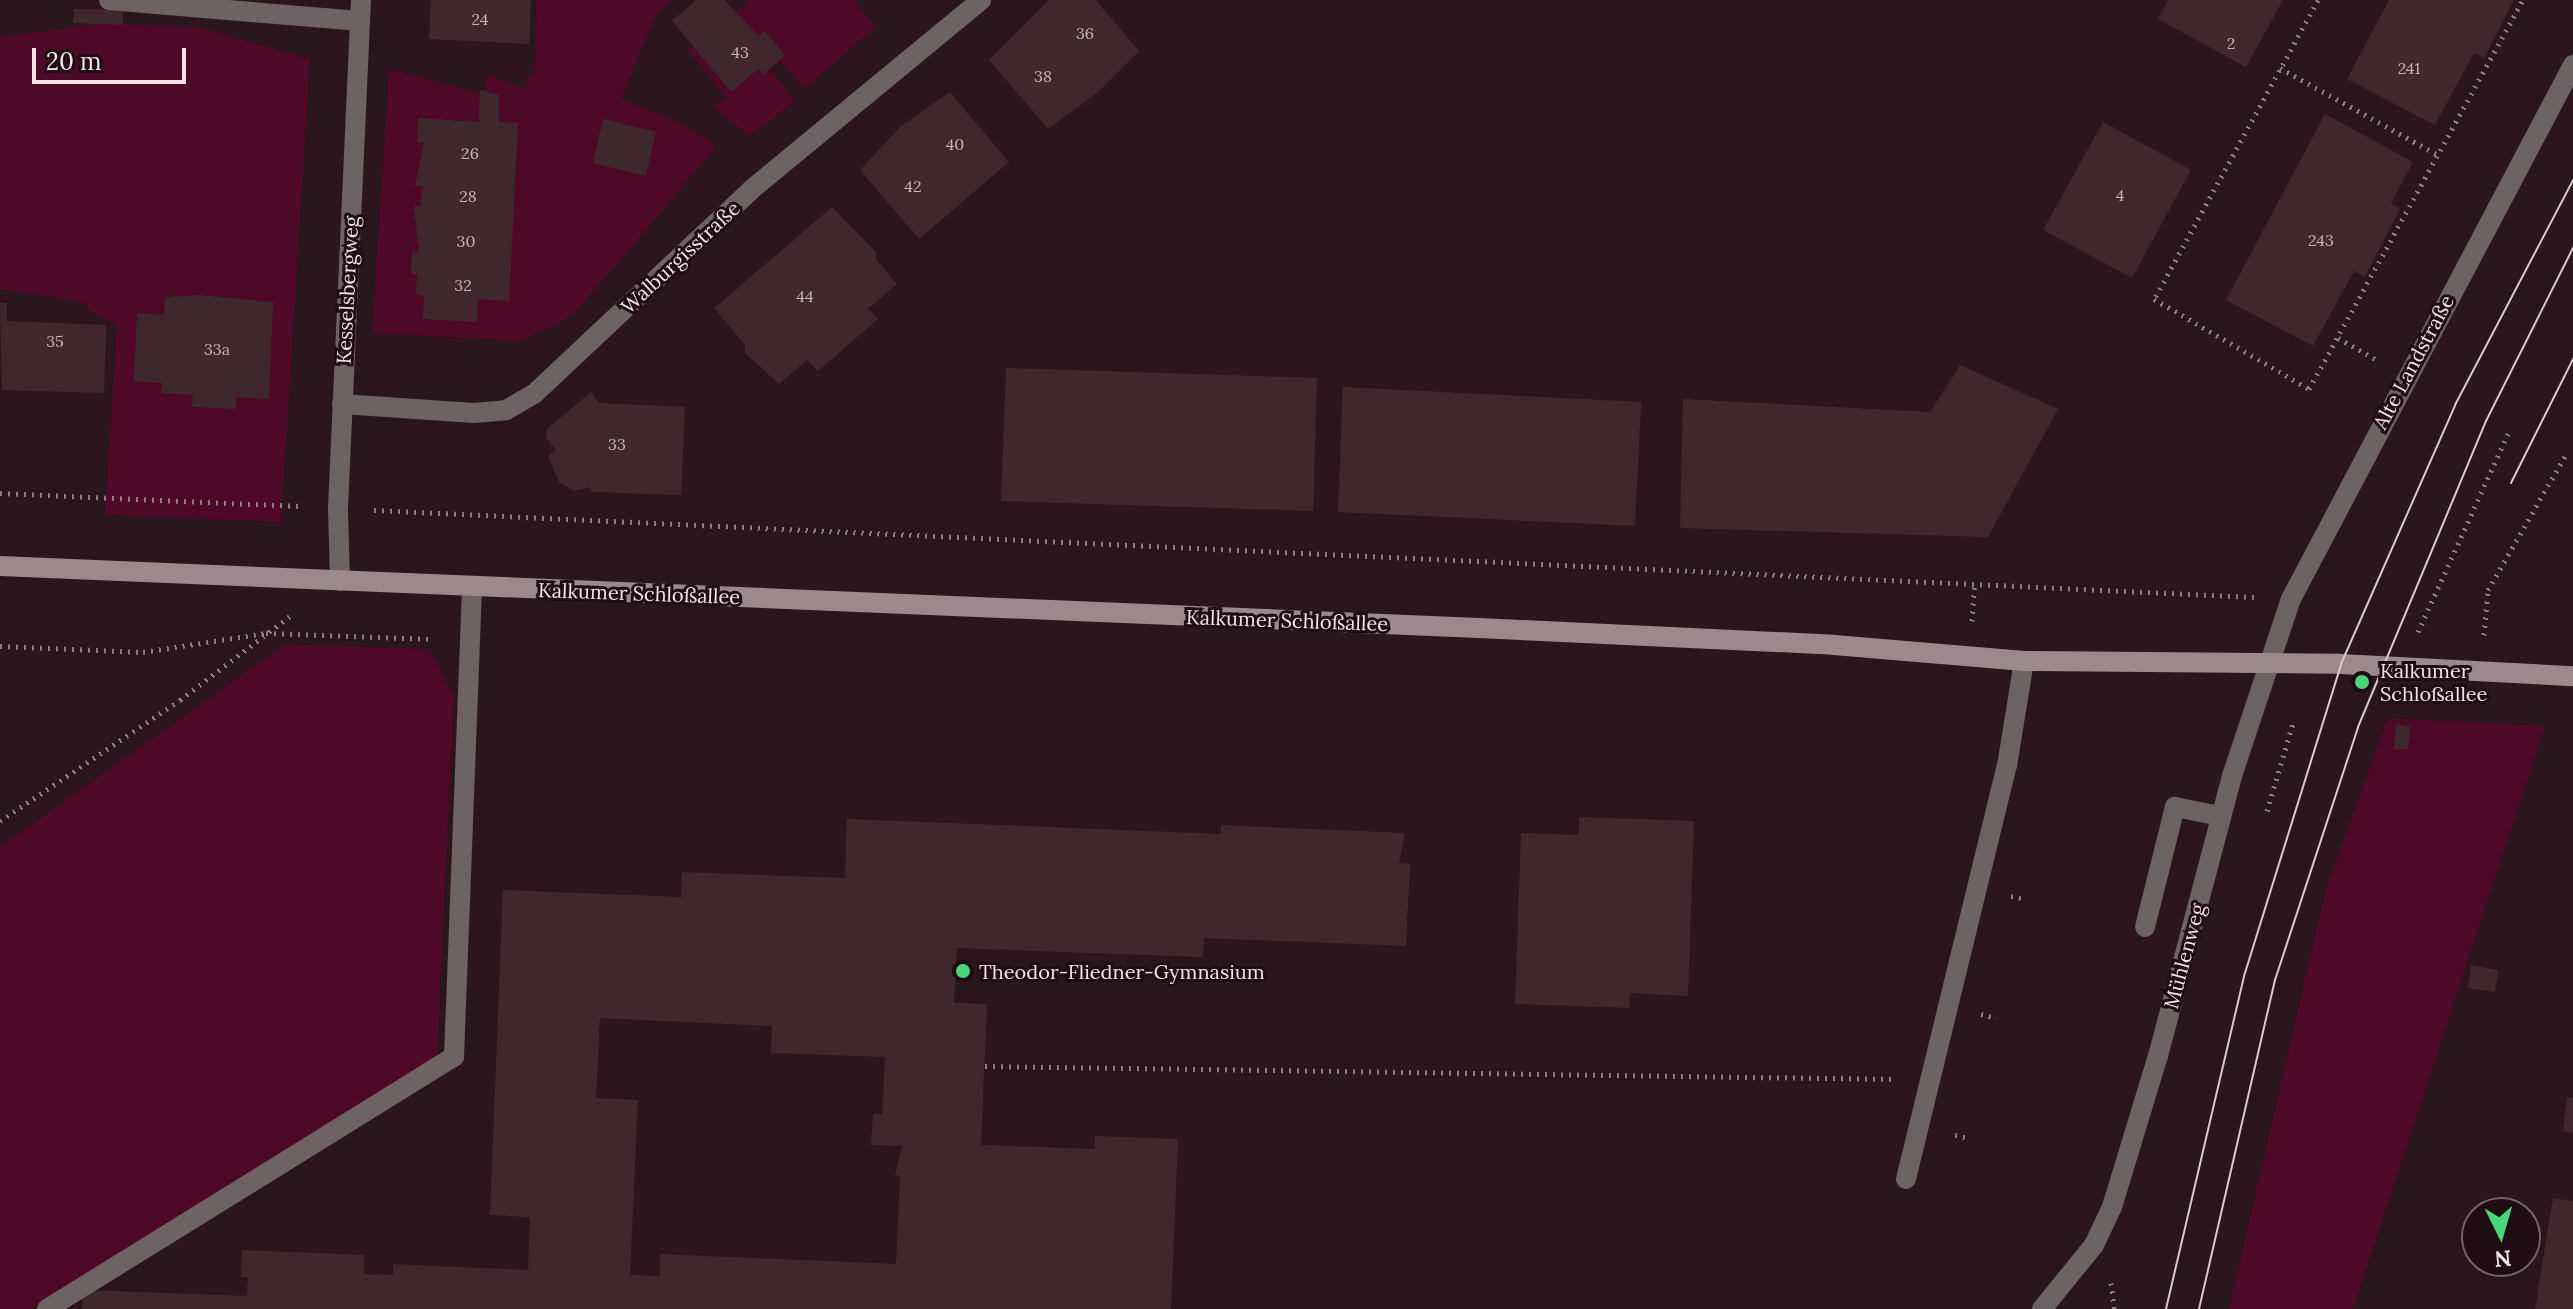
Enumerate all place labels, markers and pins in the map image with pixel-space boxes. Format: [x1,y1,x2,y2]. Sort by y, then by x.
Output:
place label: Kalkumer Schloßallee [2380,658,2487,705]
marker: Kalkumer Schloßallee [2351,671,2373,693]
place label: Theodor-Fliedner-Gymnasium [979,959,1265,983]
marker: Theodor-Fliedner-Gymnasium [954,962,972,980]

